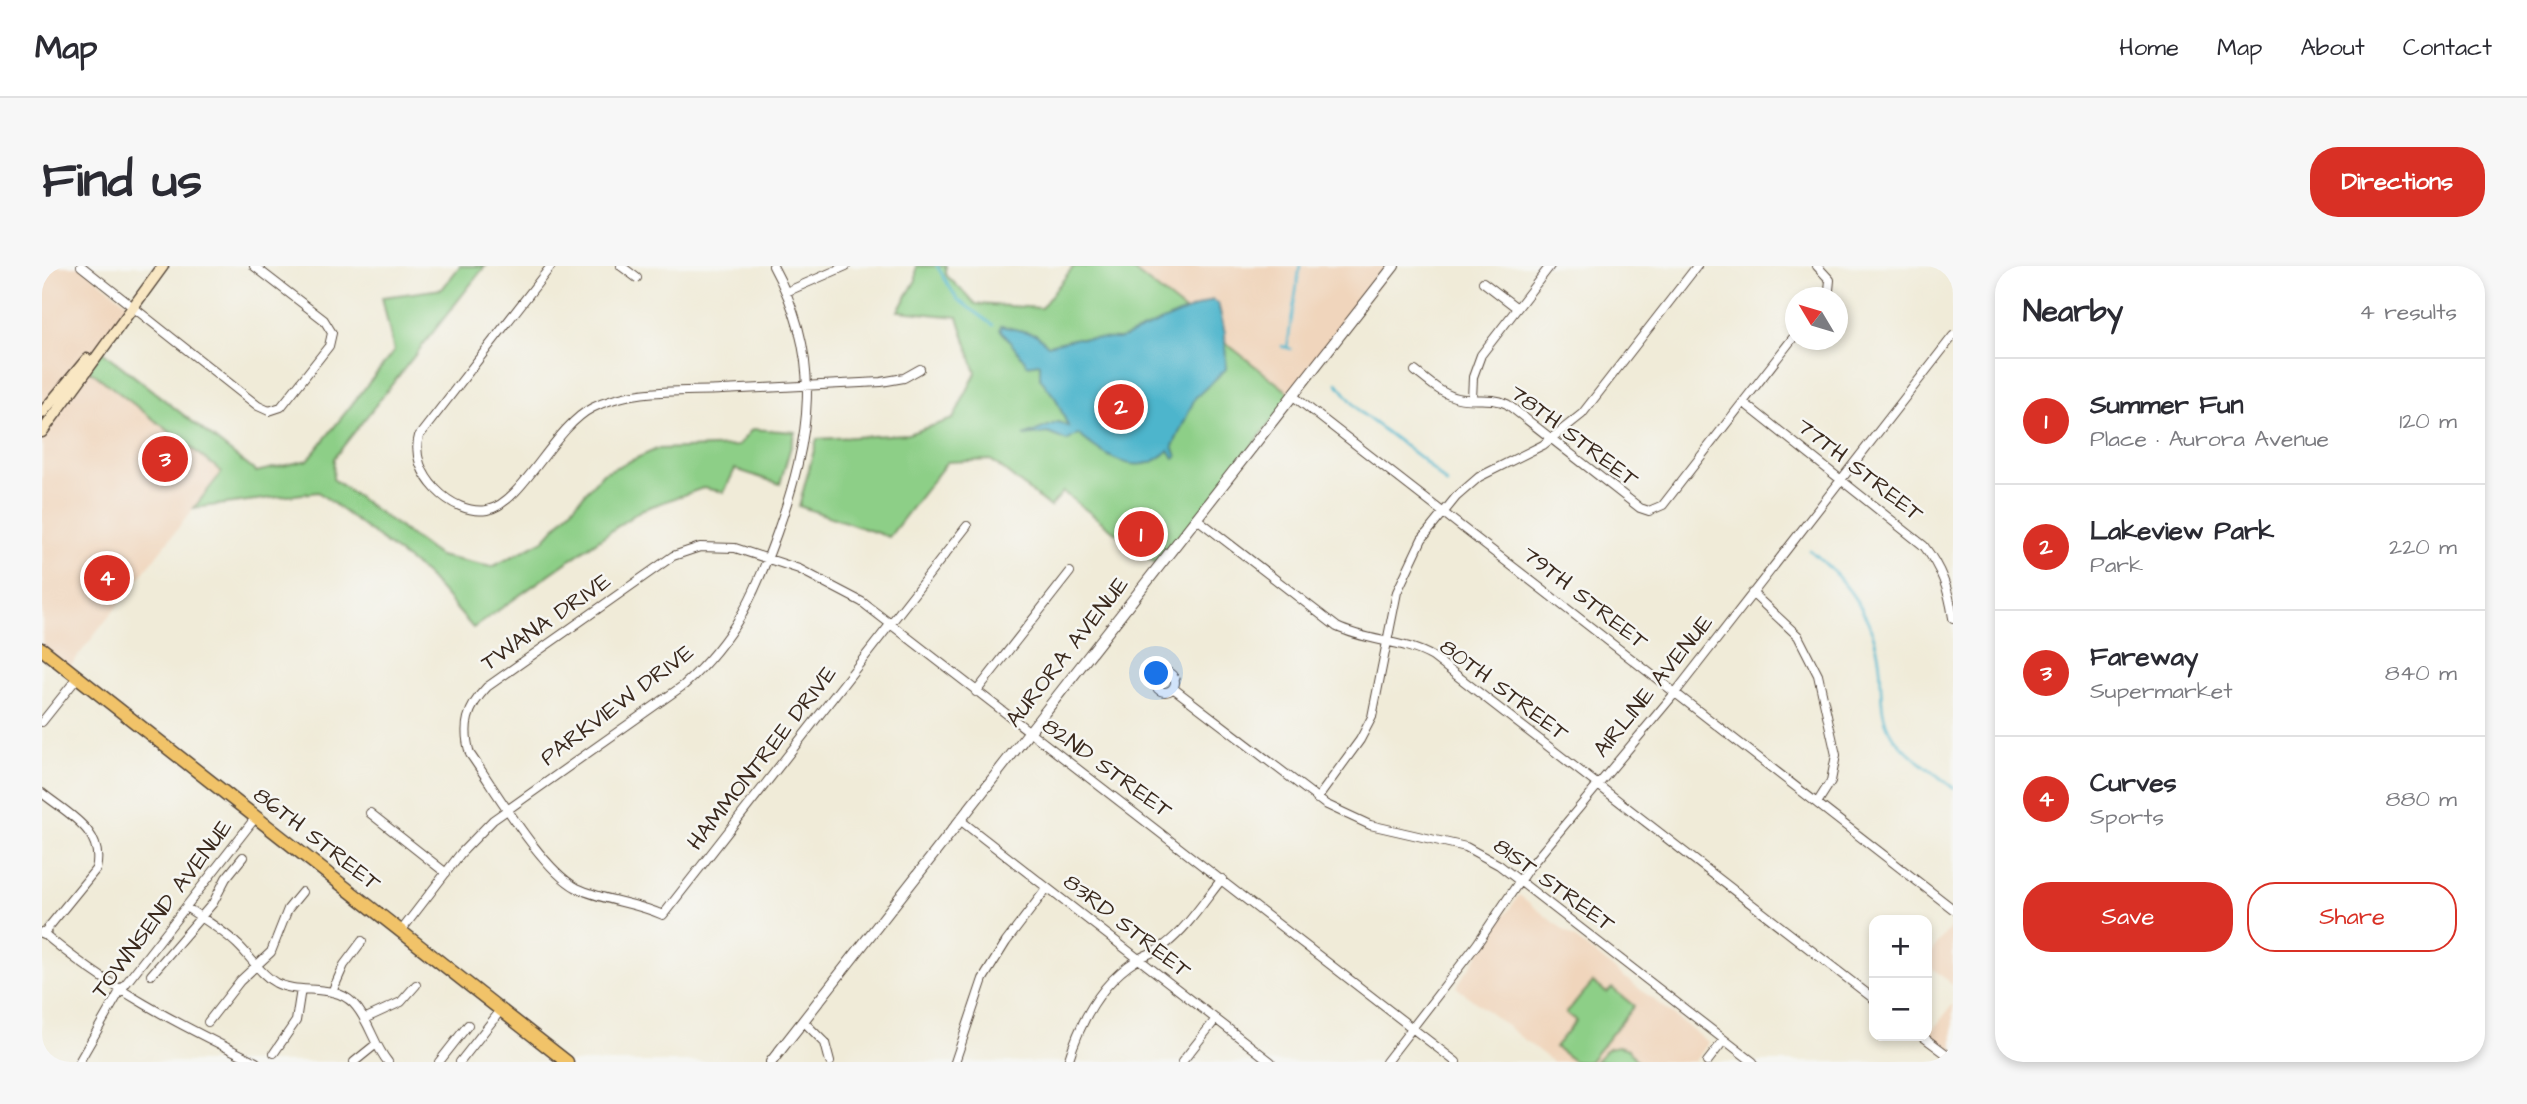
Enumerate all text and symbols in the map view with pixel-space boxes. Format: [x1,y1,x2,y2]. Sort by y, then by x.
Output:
text: Map [35,25,97,71]
text: Home [2119,31,2179,65]
text: Map [2217,31,2262,65]
text: About [2300,31,2365,65]
text: Contact [2403,31,2492,65]
button: Directions [2310,147,2485,217]
text: Find us [42,148,202,216]
north arrow [1785,287,1848,350]
text: Nearby [2023,291,2123,333]
text: 4 results [2359,296,2457,328]
street label: 78TH STREET [1503,377,1645,495]
pin: 2 [1098,381,1144,433]
text: Summer Fun [2090,387,2243,423]
text: 1 [2045,405,2047,437]
text: 120 m [2399,405,2457,437]
street label: 77TH STREET [1790,410,1931,530]
text: Place · Aurora Avenue [2090,423,2329,455]
pin: 3 [142,433,188,485]
pin: 1 [1118,508,1164,560]
text: Lakeview Park [2090,513,2274,549]
text: 2 [2039,531,2053,563]
text: 220 m [2389,531,2457,563]
street label: 79TH STREET [1515,539,1655,658]
text: Park [2090,549,2143,581]
pin: 4 [84,552,130,604]
street label: TWANA DRIVE [475,565,618,679]
street label: AURORA AVENUE [998,570,1136,734]
street label: AIRLINE AVENUE [1586,608,1721,764]
street label: 80TH STREET [1433,631,1576,750]
street label: PARKVIEW DRIVE [534,636,701,773]
text: Fareway [2090,639,2198,675]
your location [1139,656,1173,690]
text: 3 [2040,657,2052,689]
text: 840 m [2385,657,2457,689]
street label: HAMMONTREE DRIVE [680,659,845,857]
text: Supermarket [2090,675,2233,707]
street label: 82ND STREET [1035,710,1179,826]
text: Curves [2090,765,2177,801]
street label: 86TH STREET [247,779,388,899]
text: 4 [2038,783,2054,815]
text: 880 m [2386,783,2457,815]
text: Sports [2090,801,2164,833]
street label: TOWNSEND AVENUE [84,813,240,1005]
street label: 81ST STREET [1487,830,1622,940]
street label: 83RD STREET [1056,866,1198,986]
button: Save [2023,882,2233,952]
button: Share [2247,882,2457,952]
map controls [1869,915,1932,1041]
button: + [1869,915,1932,978]
button: − [1869,978,1932,1041]

